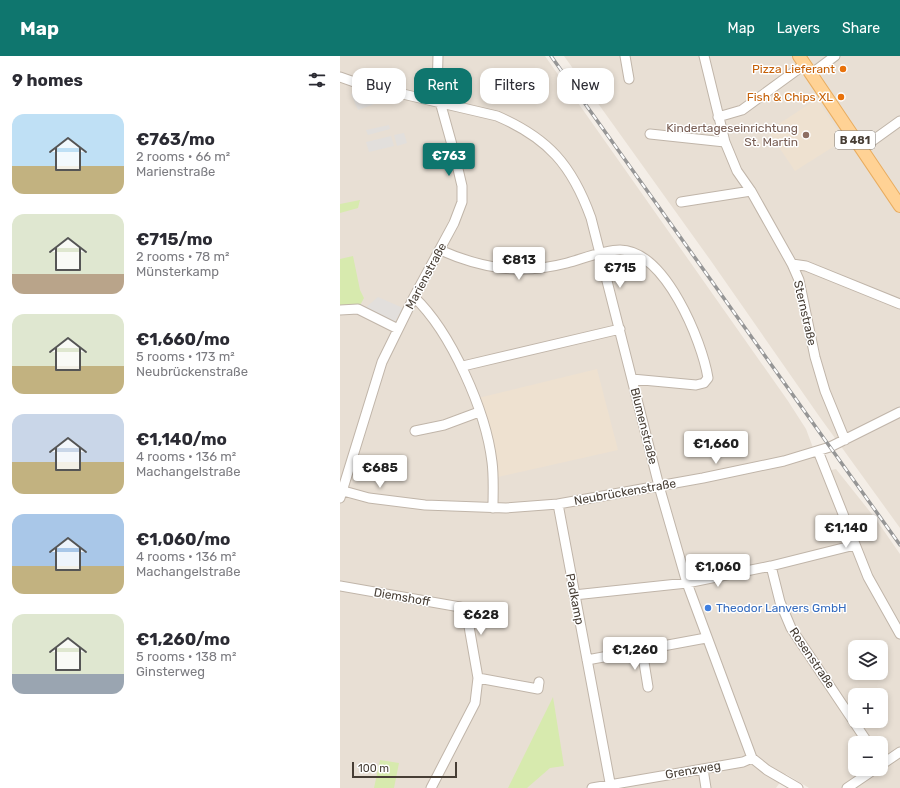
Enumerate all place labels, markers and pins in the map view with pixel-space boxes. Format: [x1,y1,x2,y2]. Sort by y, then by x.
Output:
place label: Pizza Lieferant [752,62,835,76]
marker: Pizza Lieferant [838,64,848,74]
place label: Fish & Chips XL [747,90,833,104]
marker: Fish & Chips XL [836,92,846,102]
place label: Kindertageseinrichtung St. Martin [666,121,798,149]
marker: Kindertageseinrichtung St. Martin [801,130,811,140]
pin: €763 [425,143,473,177]
pin: €813 [495,247,543,281]
pin: €715 [596,255,644,289]
pin: €1,660 [683,431,749,465]
pin: €685 [356,455,404,489]
pin: €1,140 [813,515,879,549]
pin: €1,060 [685,554,751,588]
place label: Theodor Lanvers GmbH [716,601,847,615]
pin: €628 [457,602,505,636]
marker: Theodor Lanvers GmbH [703,603,713,613]
pin: €1,260 [602,637,668,671]

